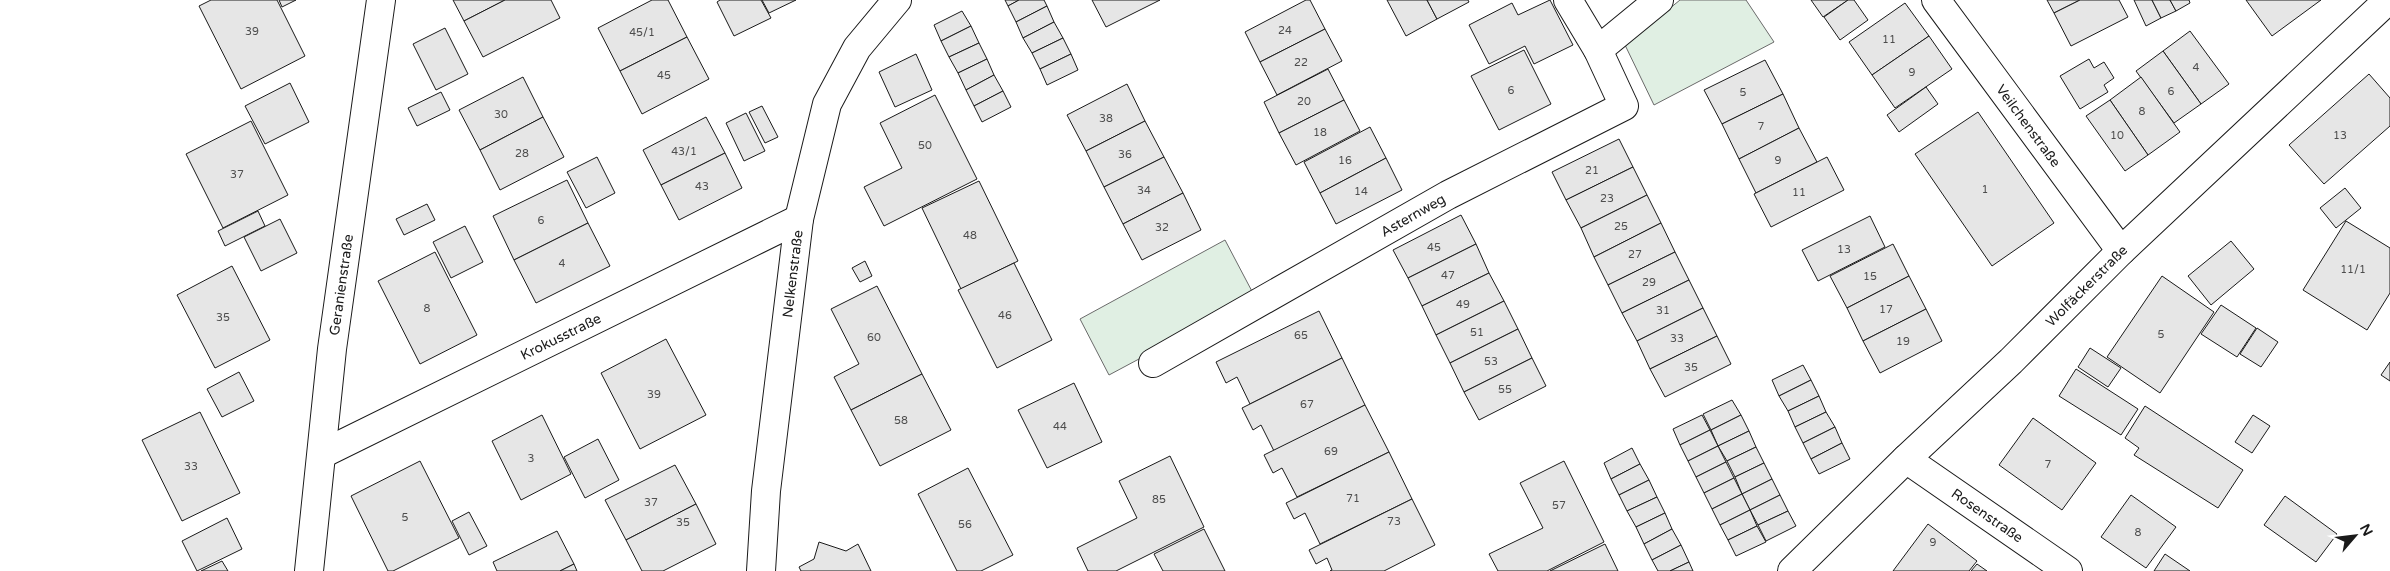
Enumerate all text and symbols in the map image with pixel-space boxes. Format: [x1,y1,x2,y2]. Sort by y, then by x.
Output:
house number: 24 [1278,24,1292,37]
house number: 39 [245,25,259,38]
house number: 45/1 [629,26,655,39]
house number: 11 [1882,33,1896,46]
house number: 22 [1294,56,1308,69]
house number: 4 [2193,61,2200,74]
house number: 9 [1909,66,1916,79]
house number: 45 [657,69,671,82]
street label: Veilchenstraße [1992,81,2064,170]
house number: 6 [1508,84,1515,97]
house number: 6 [2168,85,2175,98]
house number: 5 [1740,86,1747,99]
house number: 20 [1297,95,1311,108]
house number: 8 [2139,105,2146,118]
house number: 30 [494,108,508,121]
house number: 38 [1099,112,1113,125]
house number: 7 [1758,120,1765,133]
house number: 18 [1313,126,1327,139]
house number: 10 [2110,129,2124,142]
house number: 13 [2333,129,2347,142]
house number: 50 [918,139,932,152]
house number: 43/1 [671,145,697,158]
house number: 28 [515,147,529,160]
house number: 36 [1118,148,1132,161]
house number: 16 [1338,154,1352,167]
house number: 9 [1775,154,1782,167]
house number: 21 [1585,164,1599,177]
house number: 37 [230,168,244,181]
house number: 43 [695,180,709,193]
house number: 1 [1982,183,1988,196]
house number: 34 [1137,184,1151,197]
house number: 14 [1354,185,1368,198]
house number: 11 [1792,186,1806,199]
street label: Asternweg [1378,190,1449,241]
house number: 23 [1600,192,1614,205]
house number: 6 [538,214,545,227]
house number: 25 [1614,220,1628,233]
house number: 32 [1155,221,1169,234]
street label: Nelkenstraße [779,229,807,319]
house number: 48 [963,229,977,242]
street label: Geranienstraße [326,233,357,337]
house number: 45 [1427,241,1441,254]
street label: Wolfäckerstraße [2042,242,2131,330]
house number: 13 [1837,243,1851,256]
house number: 27 [1628,248,1642,261]
house number: 4 [559,257,566,270]
house number: 11/1 [2340,263,2366,276]
house number: 47 [1441,269,1455,282]
house number: 15 [1863,270,1877,283]
house number: 29 [1642,276,1656,289]
house number: 49 [1456,298,1470,311]
house number: 8 [424,302,431,315]
house number: 17 [1879,303,1893,316]
house number: 31 [1656,304,1670,317]
house number: 46 [998,309,1012,322]
street label: Krokusstraße [518,310,604,364]
house number: 35 [216,311,230,324]
house number: 51 [1470,326,1484,339]
house number: 5 [2158,328,2165,341]
house number: 65 [1294,329,1308,342]
house number: 60 [867,331,881,344]
house number: 33 [1670,332,1684,345]
house number: 19 [1896,335,1910,348]
house number: 53 [1484,355,1498,368]
house number: 35 [1684,361,1698,374]
house number: 55 [1498,383,1512,396]
house number: 39 [647,388,661,401]
house number: 67 [1300,398,1314,411]
house number: 58 [894,414,908,427]
house number: 44 [1053,420,1067,433]
house number: 69 [1324,445,1338,458]
house number: 3 [528,452,535,465]
house number: 7 [2045,458,2052,471]
house number: 33 [184,460,198,473]
street label: Rosenstraße [1948,485,2026,546]
house number: 71 [1346,492,1360,505]
house number: 85 [1152,493,1166,506]
house number: 37 [644,496,658,509]
house number: 57 [1552,499,1566,512]
house number: 5 [402,511,409,524]
north arrow [2330,511,2380,561]
house number: 73 [1387,515,1401,528]
house number: 35 [676,516,690,529]
house number: 56 [958,518,972,531]
text: N [2356,521,2376,539]
house number: 8 [2135,526,2142,539]
house number: 9 [1930,536,1937,549]

